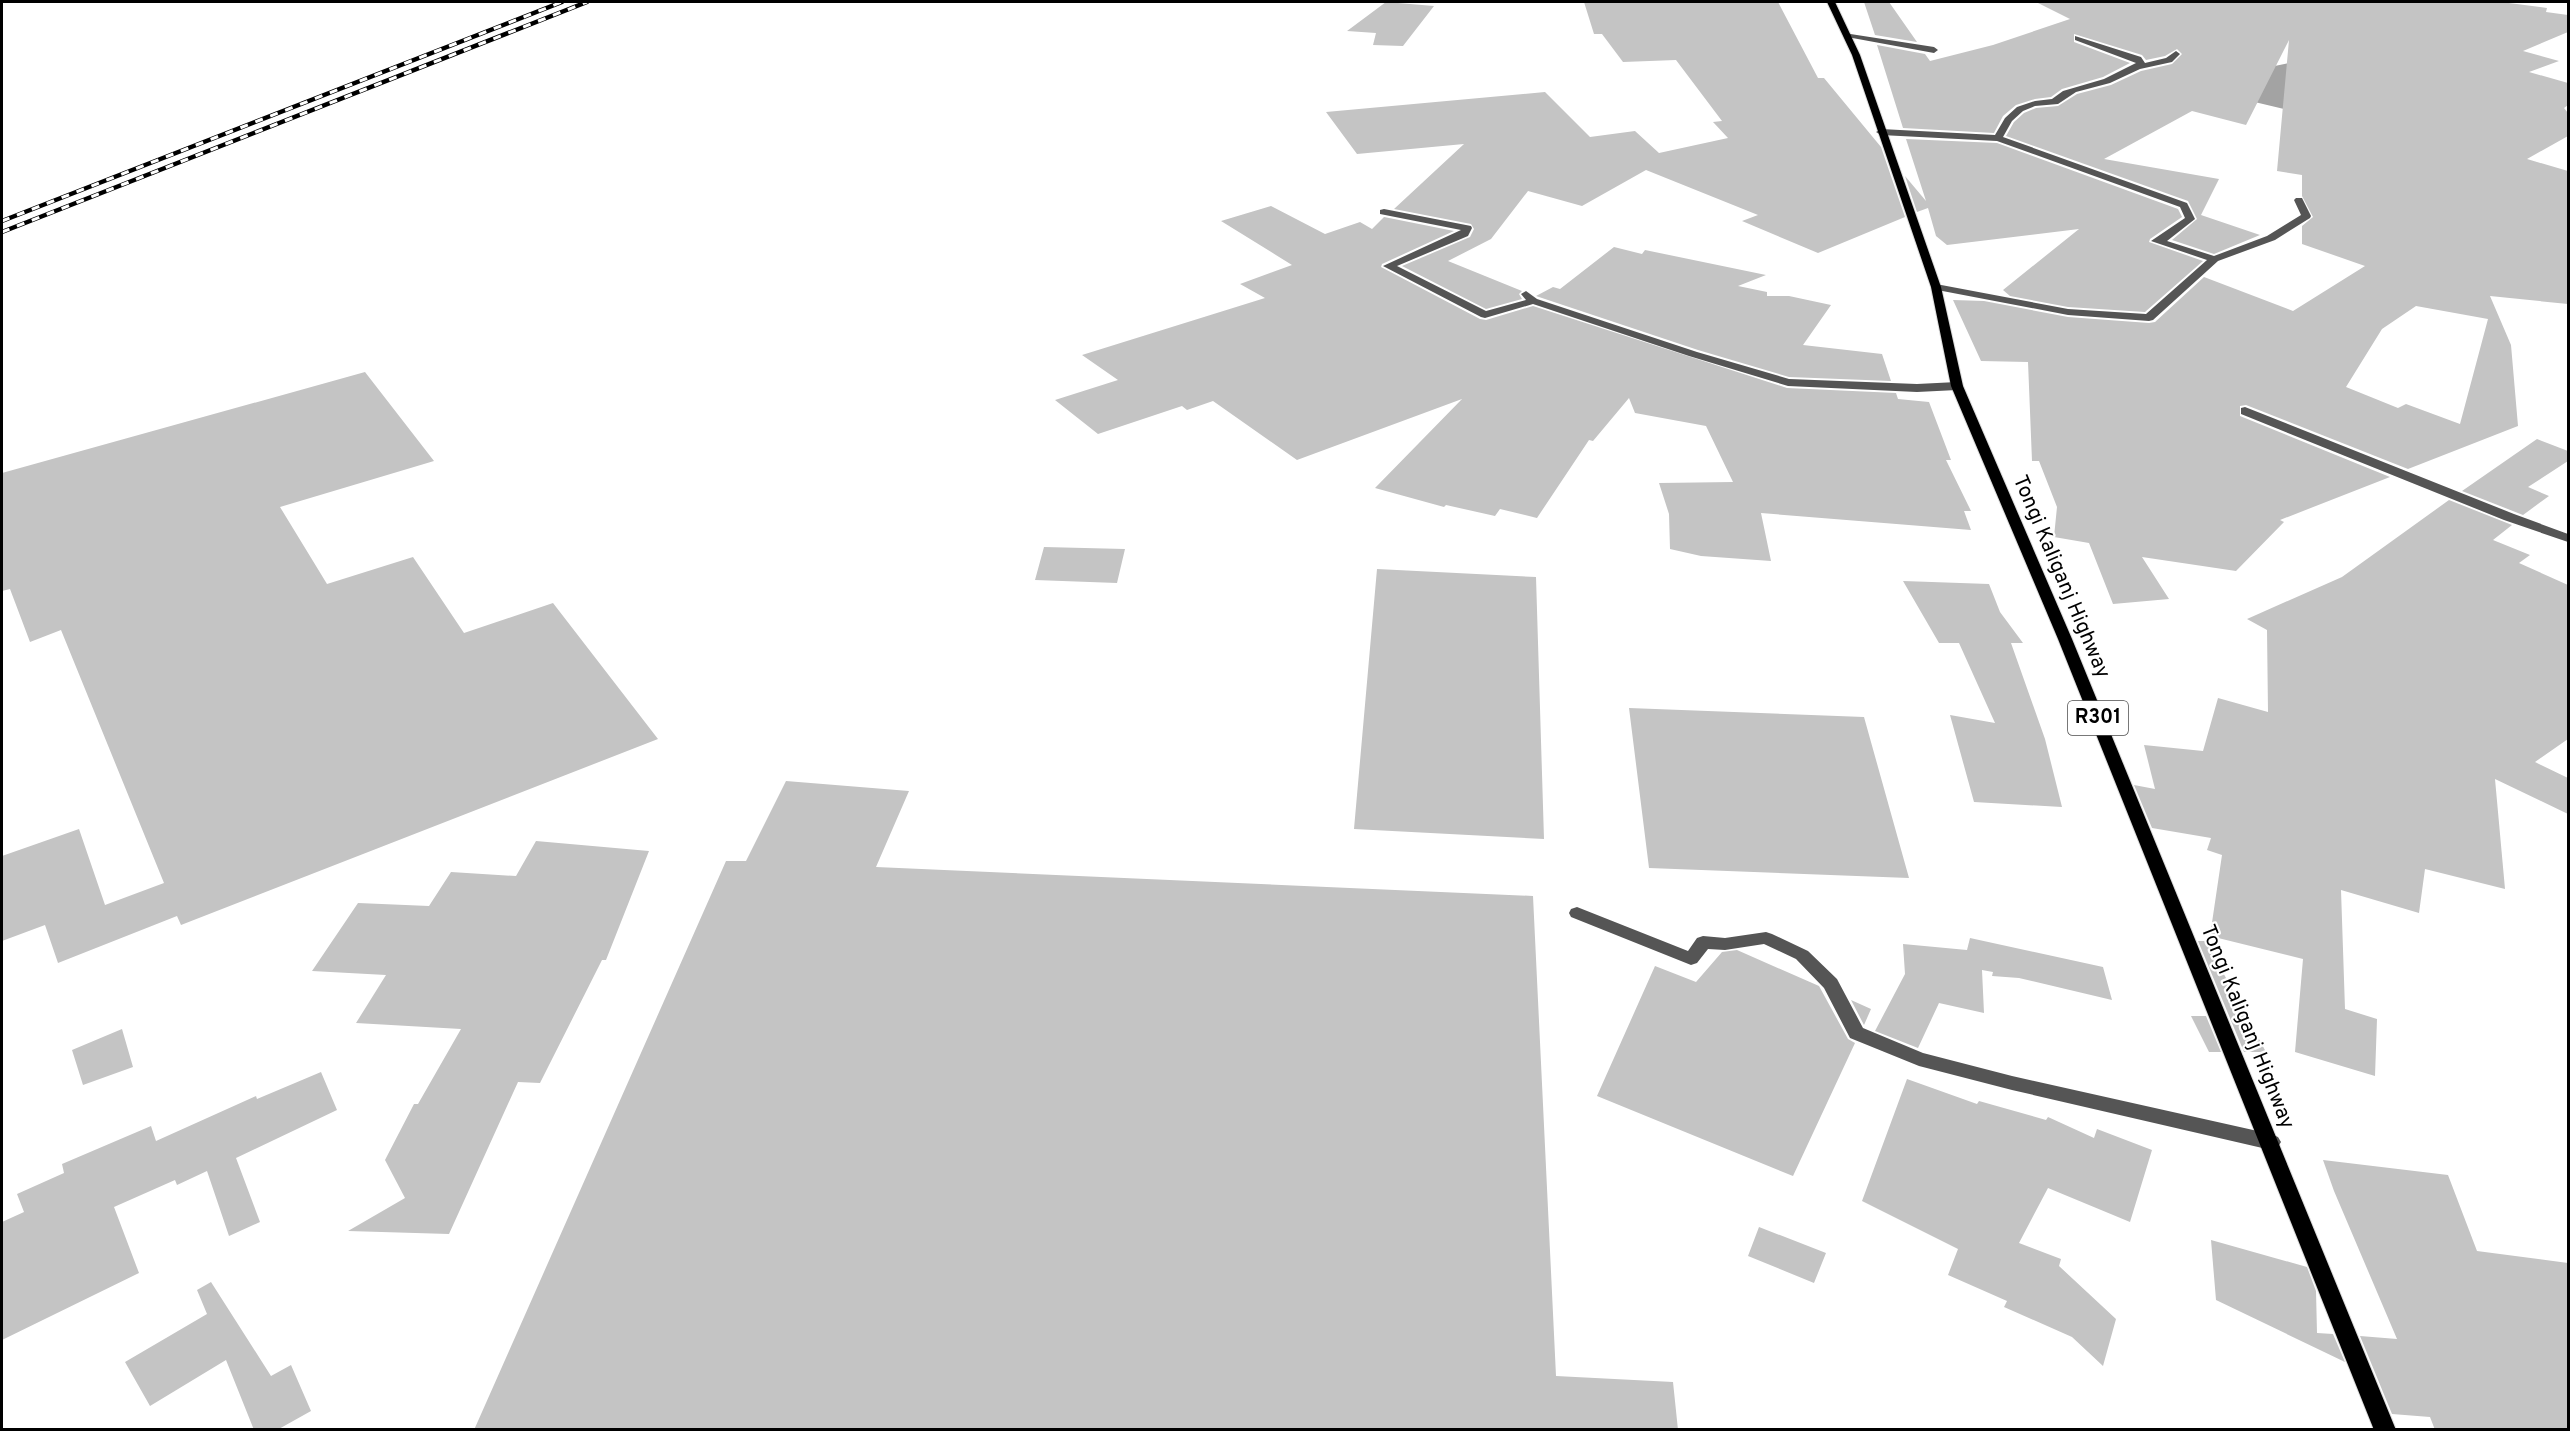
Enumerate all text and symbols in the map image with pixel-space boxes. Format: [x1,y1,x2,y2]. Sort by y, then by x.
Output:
street label: Tongi Kaliganj Highway [2006,471,2116,683]
road number: R301 [2068,701,2128,735]
street label: Tongi Kaliganj Highway [2194,921,2300,1133]

